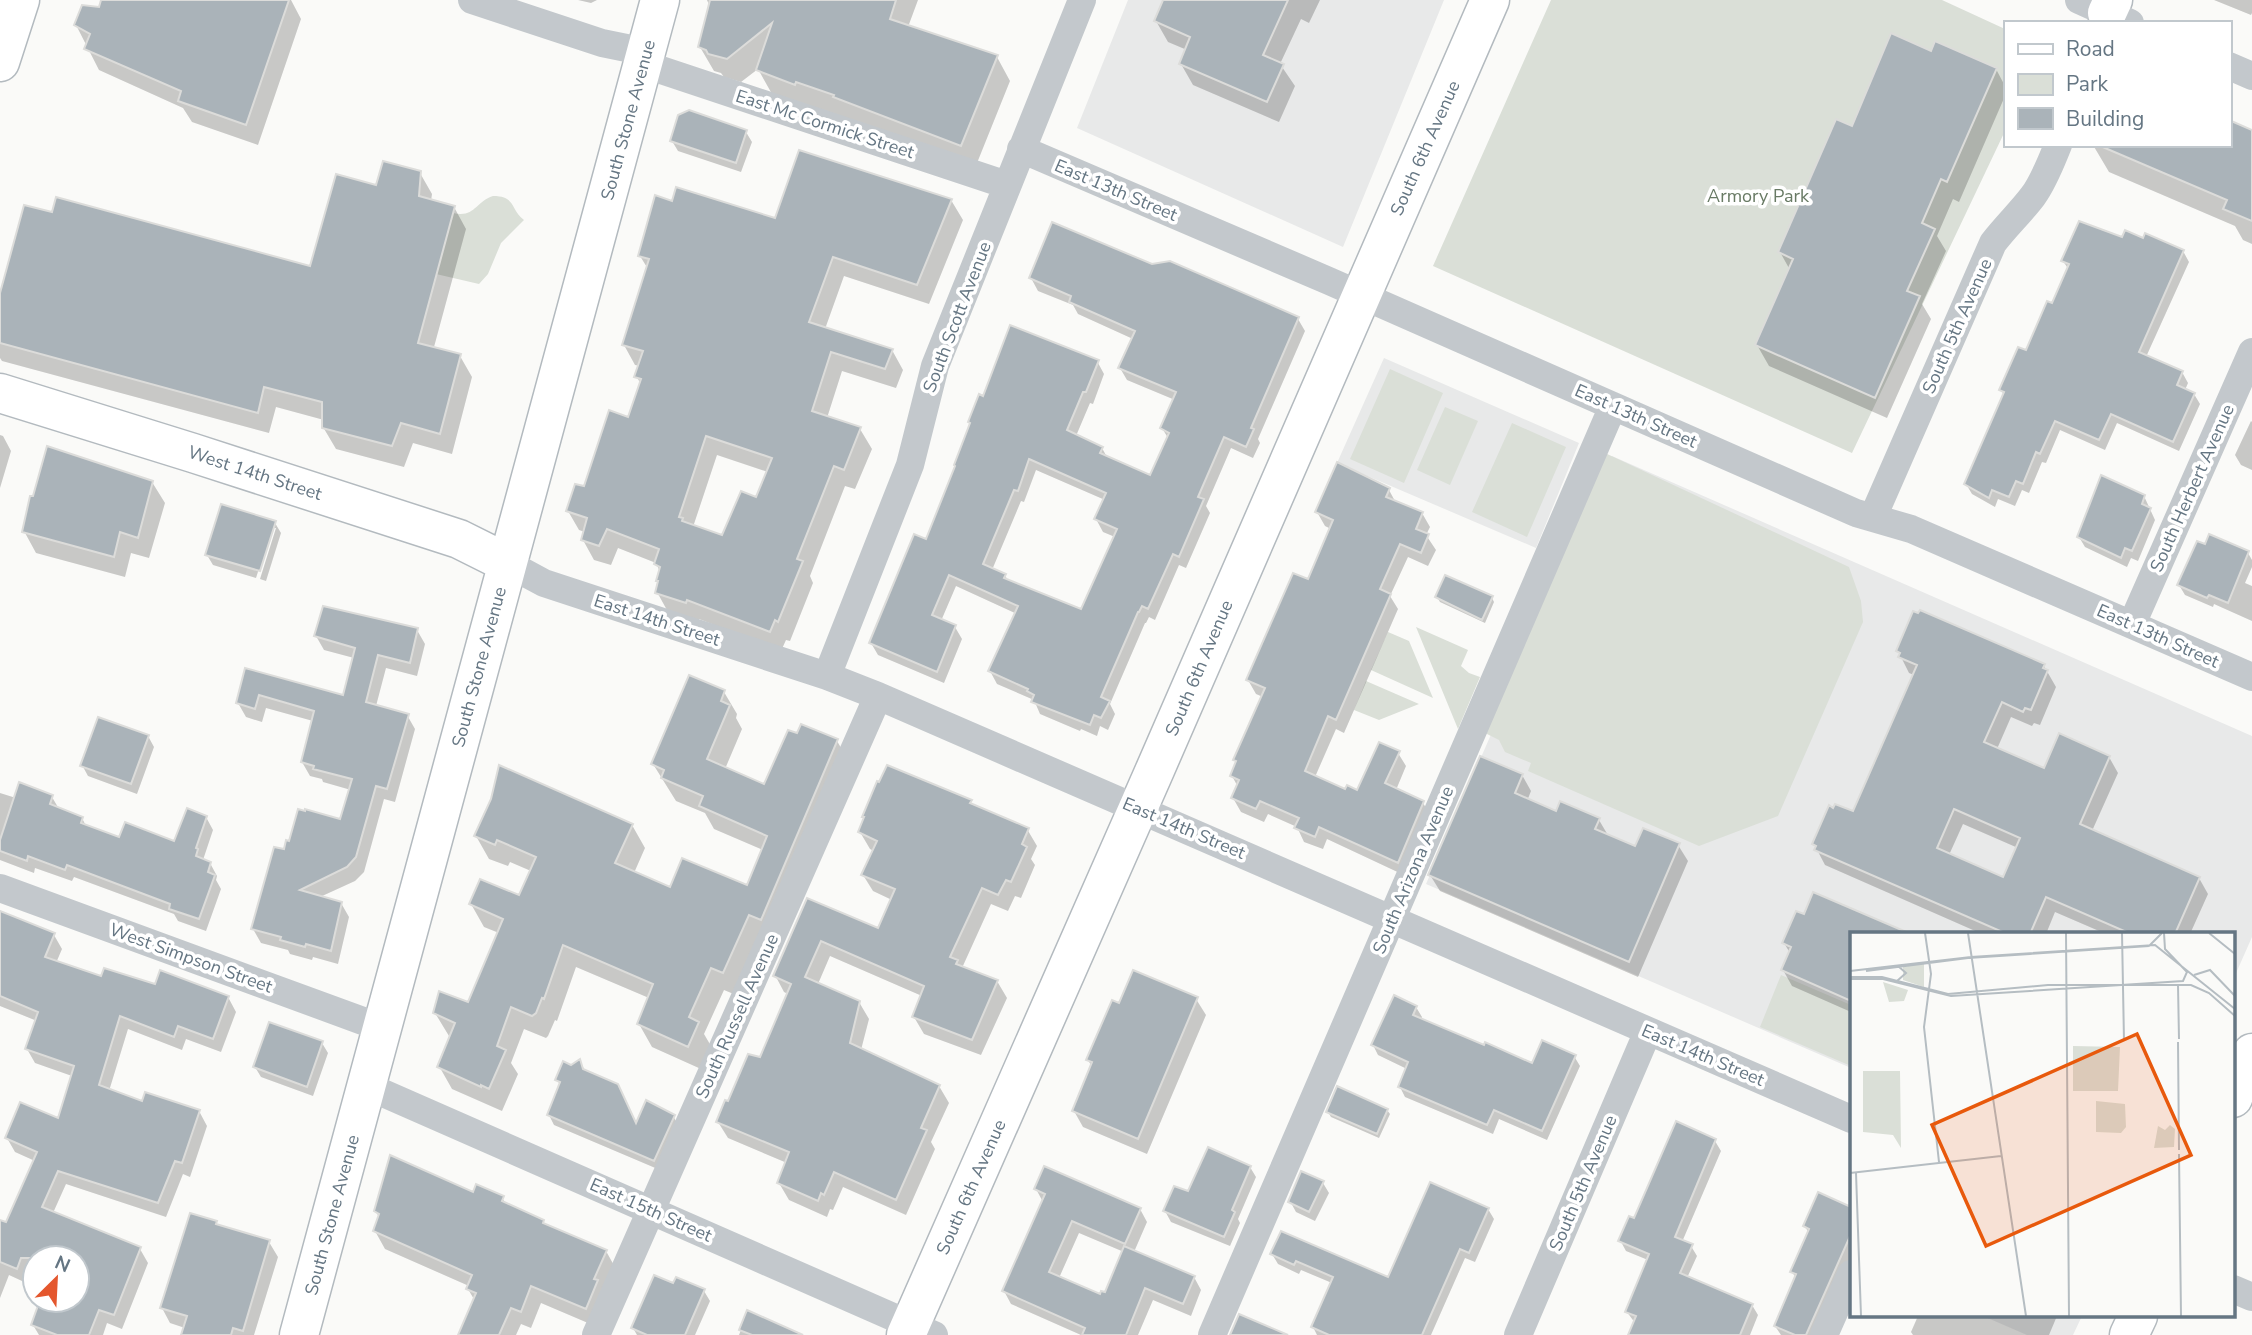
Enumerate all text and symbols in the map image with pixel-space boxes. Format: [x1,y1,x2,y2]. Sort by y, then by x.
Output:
legend [2004,21,2231,147]
text: Road [2066,35,2115,63]
street label: South Stone Avenue [595,37,661,203]
text: Park [2066,70,2108,98]
street label: South 6th Avenue [1384,77,1466,219]
street label: East Mc Cormick Street [733,84,918,164]
text: Building [2066,105,2144,133]
street label: East 13th Street [1051,153,1182,227]
park label: Armory Park [1707,184,1810,208]
street label: South Scott Avenue [917,238,997,396]
street label: South 5th Avenue [1916,255,1998,397]
street label: East 13th Street [1571,378,1701,454]
street label: South Herbert Avenue [2144,400,2240,576]
street label: West 14th Street [185,440,326,506]
street label: South Stone Avenue [446,584,512,750]
street label: East 14th Street [591,588,724,652]
street label: South 6th Avenue [1160,596,1238,740]
street label: East 13th Street [2093,598,2223,674]
street label: South Arizona Avenue [1367,783,1459,957]
street label: East 14th Street [1119,791,1250,865]
street label: West Simpson Street [106,917,276,999]
street label: South Russell Avenue [690,930,784,1102]
inset map [1850,932,2234,1318]
street label: East 14th Street [1638,1018,1769,1092]
street label: South 5th Avenue [1544,1111,1622,1255]
street label: South 6th Avenue [930,1116,1012,1258]
street label: South Stone Avenue [299,1132,365,1298]
street label: East 15th Street [586,1172,716,1248]
north arrow [21,1244,91,1314]
text: N [51,1250,74,1279]

